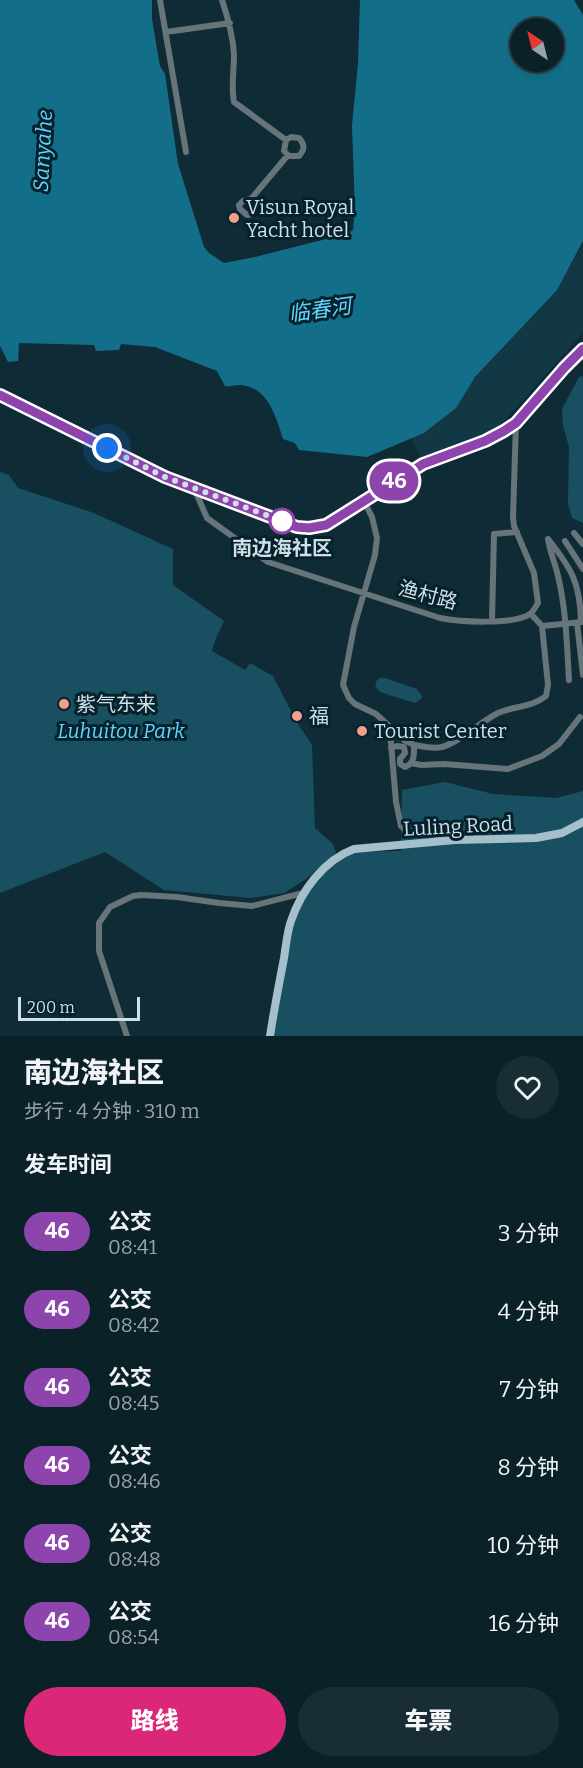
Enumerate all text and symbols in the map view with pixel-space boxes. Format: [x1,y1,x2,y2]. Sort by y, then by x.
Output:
north arrow [510,18,564,72]
map controls [510,18,564,72]
water label: Sanyahe [28,109,58,193]
place label: Visun Royal Yacht hotel [246,195,354,242]
marker: Visun Royal Yacht hotel [227,211,241,225]
water label: 临春河 [287,292,357,327]
your location [92,433,122,463]
line badge: 46 [367,462,421,500]
text: 46 [381,468,407,494]
marker: 南边海社区 [269,508,295,534]
place label: 南边海社区 [232,536,332,560]
street label: 渔村路 [396,576,460,614]
place label: 紫气东来 [76,692,156,716]
marker: 紫气东来 [57,697,71,711]
place label: 福 [309,704,329,728]
marker: 福 [290,709,304,723]
park label: Luhuitou Park [57,719,185,743]
place label: Tourist Center [374,719,507,743]
marker: Tourist Center [355,724,369,738]
street label: Luling Road [403,811,514,841]
scale bar [18,994,140,1022]
text: 200 m [27,998,75,1017]
text: 南边海社区 [24,1056,164,1089]
button: heart [496,1056,559,1119]
text: 步行 · 4 分钟 · 310 m [24,1099,200,1123]
text: 发车时间 [24,1151,112,1178]
text: 公交 [108,1208,152,1235]
text: 46 [44,1218,70,1244]
text: 3 分钟 [498,1220,559,1247]
text: 08:41 [108,1235,157,1259]
text: 公交 [108,1286,152,1313]
text: 46 [44,1296,70,1322]
text: 4 分钟 [498,1298,559,1325]
text: 08:42 [108,1313,160,1337]
text: 公交 [108,1364,152,1391]
text: 46 [44,1374,70,1400]
text: 7 分钟 [500,1376,559,1403]
text: 08:45 [108,1391,159,1415]
text: 公交 [108,1442,152,1469]
text: 46 [44,1452,70,1478]
text: 8 分钟 [497,1454,559,1481]
text: 08:46 [108,1469,160,1493]
text: 公交 [108,1520,152,1547]
text: 46 [44,1530,70,1556]
text: 10 分钟 [488,1532,559,1559]
text: 08:48 [108,1547,161,1571]
text: 公交 [108,1598,152,1625]
text: 46 [44,1608,70,1634]
text: 16 分钟 [489,1610,559,1637]
text: 08:54 [108,1625,159,1649]
button: 路线 [24,1687,286,1756]
button: 车票 [298,1687,559,1756]

